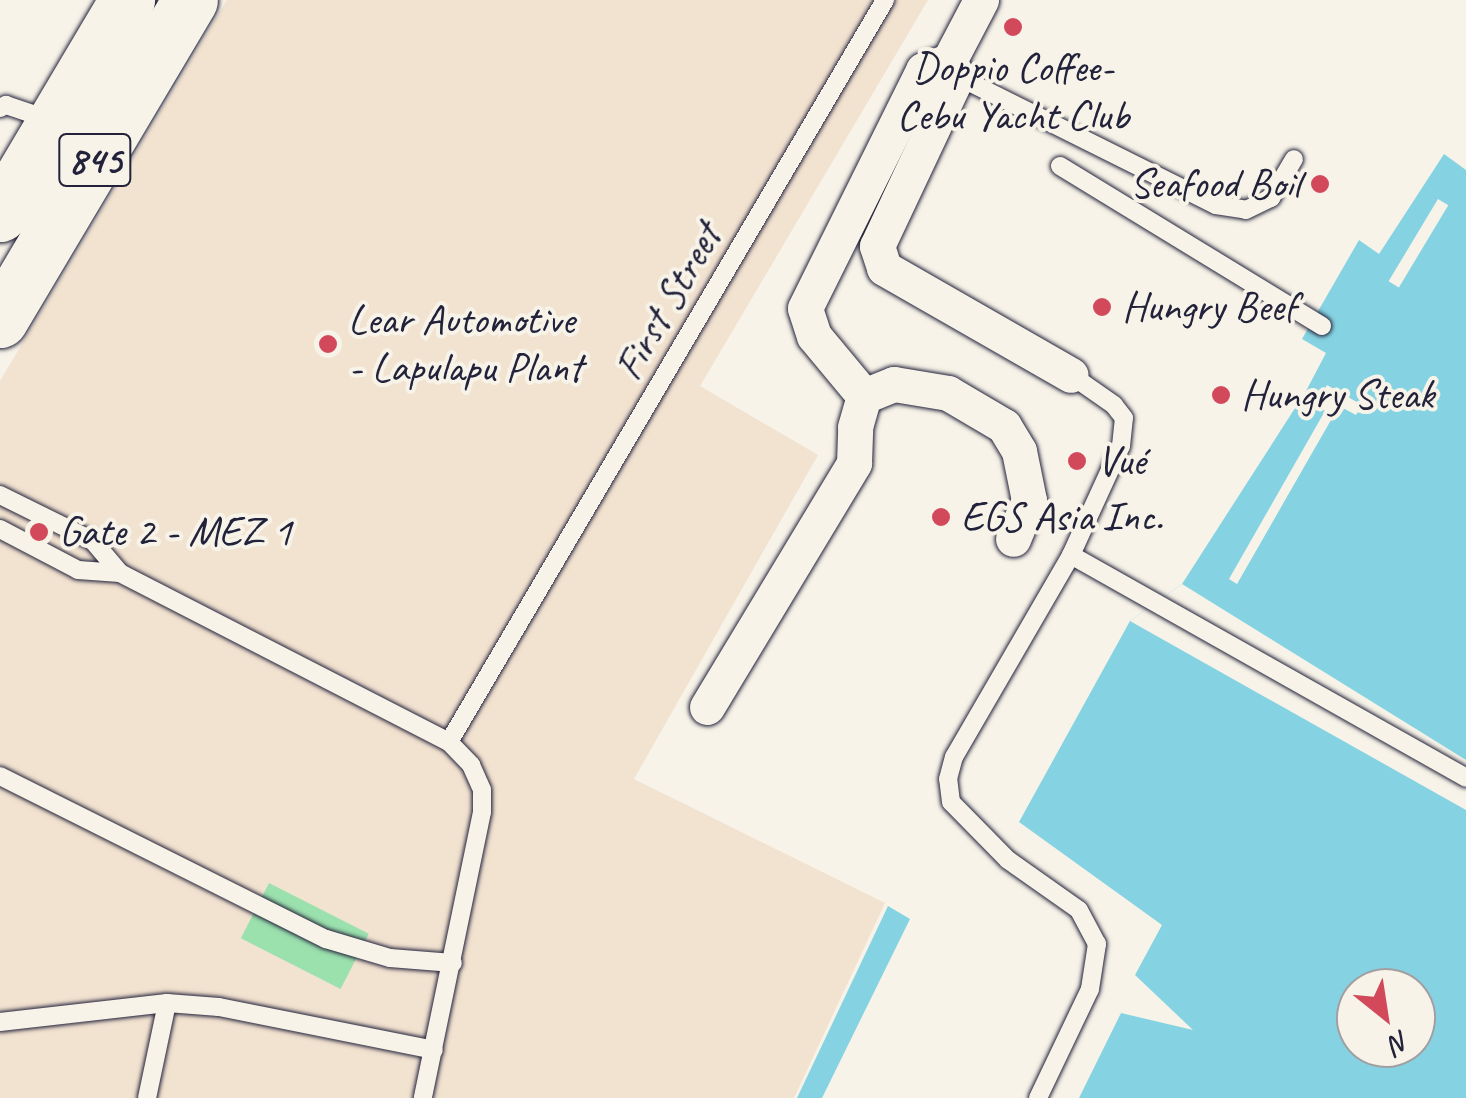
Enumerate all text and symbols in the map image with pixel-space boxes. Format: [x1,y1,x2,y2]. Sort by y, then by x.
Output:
marker: Doppio Coffee- Cebu Yacht Club [1002,16,1024,38]
place label: Doppio Coffee- Cebu Yacht Club [896,43,1130,142]
road number: 845 [58,125,132,195]
place label: Seafood Boil [1130,159,1300,209]
marker: Seafood Boil [1309,173,1331,195]
street label: First Street [603,215,733,389]
place label: Hungry Beef [1122,282,1296,332]
place label: Lear Automotive - Lapulapu Plant [348,295,584,394]
marker: Hungry Beef [1091,296,1113,318]
marker: Lear Automotive - Lapulapu Plant [317,333,339,355]
place label: Hungry Steak [1241,370,1435,420]
marker: Hungry Steak [1210,384,1232,406]
place label: Vué [1097,436,1146,486]
marker: Vué [1066,450,1088,472]
place label: EGS Asia Inc. [961,492,1161,542]
marker: EGS Asia Inc. [930,506,952,528]
place label: Gate 2 - MEZ 1 [59,507,292,557]
marker: Gate 2 - MEZ 1 [28,521,50,543]
north arrow [1336,968,1436,1068]
text: N [1384,1023,1417,1062]

